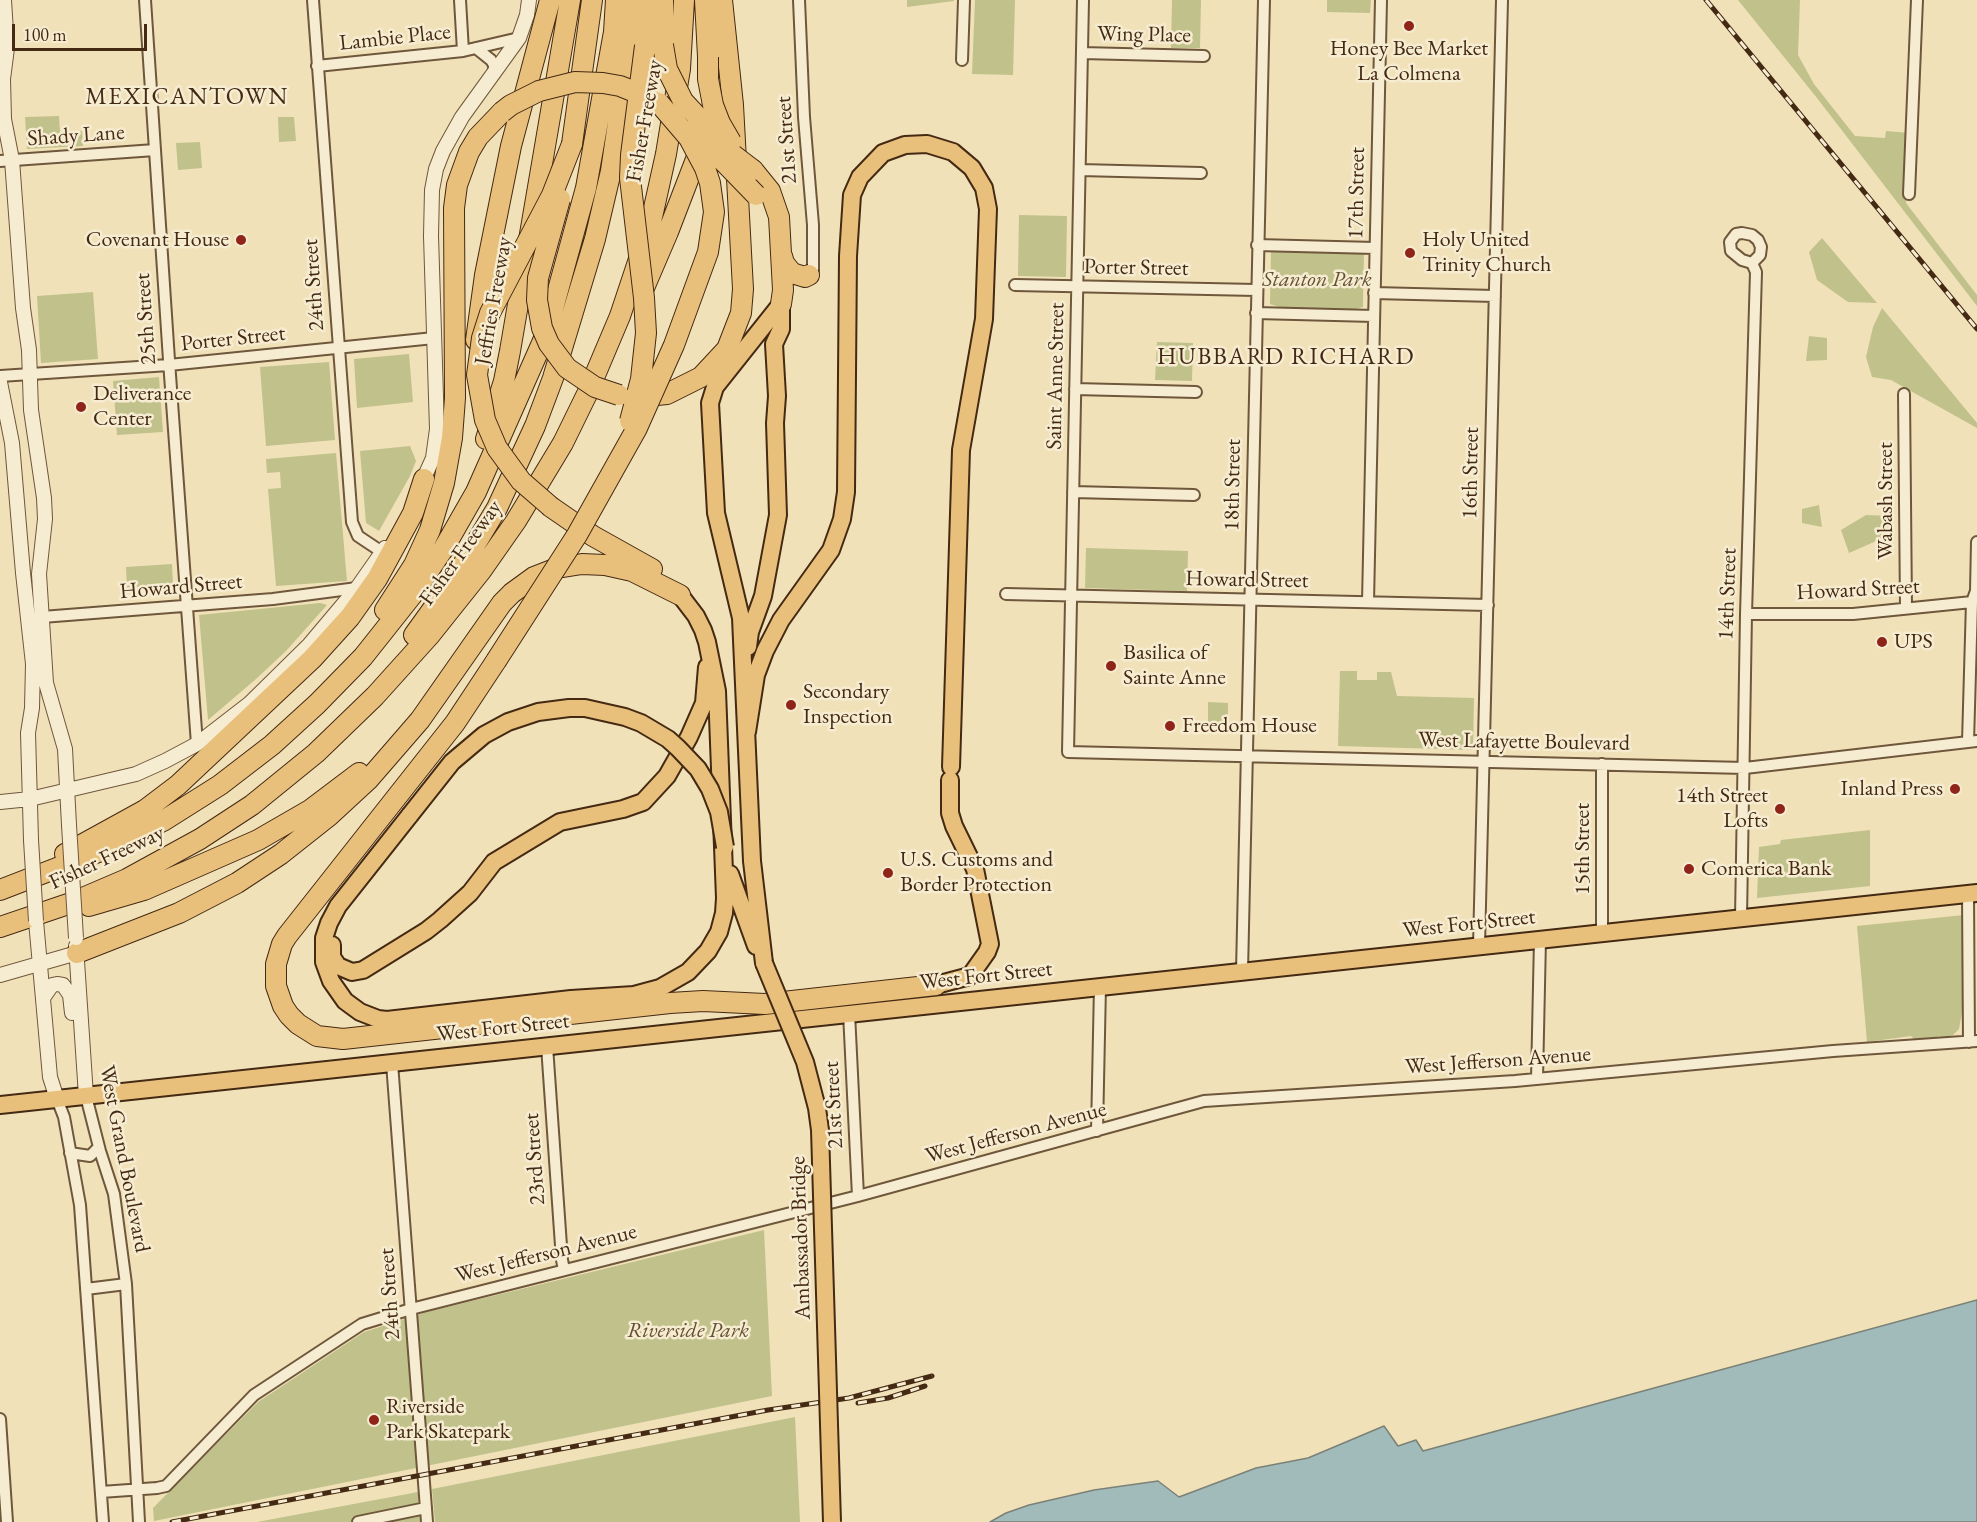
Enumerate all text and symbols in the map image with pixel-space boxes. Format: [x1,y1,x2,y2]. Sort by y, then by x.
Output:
scale bar [15,12,150,50]
street label: Lambie Place [338,19,452,57]
marker: Honey Bee Market La Colmena [1402,19,1416,33]
street label: Wing Place [1097,21,1191,49]
text: 100 m [23,23,67,46]
place label: Honey Bee Market La Colmena [1330,36,1488,88]
street label: Fisher Freeway [621,58,669,184]
district label: MEXICANTOWN [85,83,289,111]
street label: 21st Street [771,95,803,185]
street label: Shady Lane [27,119,125,153]
street label: 17th Street [1343,147,1371,239]
place label: Covenant House [86,227,229,253]
place label: Holy United Trinity Church [1422,227,1551,278]
marker: Covenant House [234,233,248,247]
street label: Jeffries Freeway [470,235,518,367]
street label: 24th Street [298,238,330,332]
marker: Holy United Trinity Church [1403,246,1417,260]
street label: Porter Street [1083,254,1189,282]
park label: Stanton Park [1262,267,1372,293]
street label: 25th Street [130,272,162,366]
street label: Saint Anne Street [1042,302,1070,450]
street label: Porter Street [179,320,287,358]
district label: HUBBARD RICHARD [1157,343,1415,371]
place label: Deliverance Center [93,381,191,433]
marker: Deliverance Center [74,400,88,414]
street label: 16th Street [1457,427,1485,519]
street label: 18th Street [1219,439,1247,531]
street label: Wabash Street [1873,442,1899,560]
street label: Fisher Freeway [414,495,508,611]
street label: 14th Street [1713,548,1743,640]
street label: Howard Street [1185,566,1309,594]
street label: Howard Street [119,568,243,606]
street label: Howard Street [1796,574,1920,606]
place label: UPS [1894,629,1933,655]
marker: UPS [1875,635,1889,649]
place label: Basilica of Sainte Anne [1123,640,1226,692]
marker: Basilica of Sainte Anne [1104,659,1118,673]
place label: Secondary Inspection [803,679,893,730]
marker: Secondary Inspection [784,698,798,712]
place label: Freedom House [1182,713,1317,739]
marker: Freedom House [1163,719,1177,733]
street label: West Lafayette Boulevard [1418,727,1630,757]
place label: Inland Press [1840,776,1943,802]
marker: Inland Press [1948,782,1962,796]
place label: 14th Street Lofts [1676,783,1768,834]
marker: 14th Street Lofts [1773,802,1787,816]
street label: 15th Street [1570,803,1596,895]
street label: Fisher Freeway [45,820,169,896]
place label: U.S. Customs and Border Protection [900,847,1053,898]
place label: Comerica Bank [1701,856,1831,882]
marker: Comerica Bank [1682,862,1696,876]
marker: U.S. Customs and Border Protection [881,866,895,880]
street label: West Fort Street [1401,904,1537,944]
street label: West Fort Street [918,956,1054,996]
street label: West Fort Street [435,1008,571,1048]
street label: West Jefferson Avenue [1404,1041,1592,1081]
street label: 21st Street [819,1060,849,1150]
street label: West Grand Boulevard [93,1063,155,1255]
street label: West Jefferson Avenue [923,1096,1109,1170]
street label: 23rd Street [519,1112,551,1206]
street label: Ambassador Bridge [785,1156,817,1320]
street label: West Jefferson Avenue [452,1219,640,1289]
street label: 24th Street [374,1247,406,1341]
park label: Riverside Park [627,1318,749,1344]
place label: Riverside Park Skatepark [386,1394,510,1446]
marker: Riverside Park Skatepark [367,1413,381,1427]

